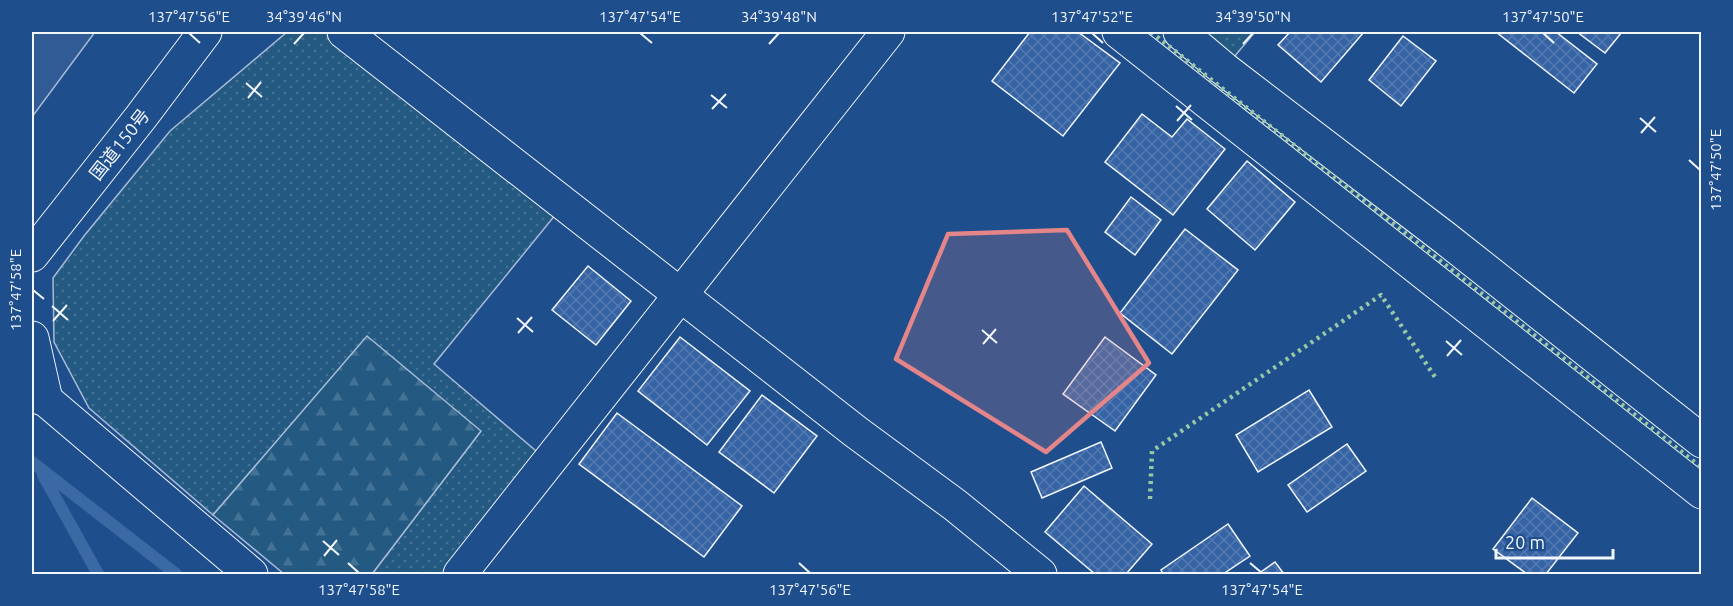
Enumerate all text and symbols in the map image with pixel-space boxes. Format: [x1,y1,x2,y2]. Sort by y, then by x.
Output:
text: 137°47'56"E [148,8,230,25]
text: 34°39'46"N [266,8,342,25]
text: 137°47'54"E [599,8,681,25]
text: 34°39'48"N [741,8,817,25]
text: 137°47'52"E [1051,8,1133,25]
text: 34°39'50"N [1215,8,1291,25]
text: 137°47'50"E [1502,8,1584,25]
street label: 国道150号 [85,105,153,183]
text: 137°47'50"E [1707,129,1724,211]
text: 137°47'58"E [7,249,24,331]
scale bar [1496,522,1613,560]
text: 20 m [1505,532,1545,552]
text: 137°47'58"E [318,581,400,598]
text: 137°47'56"E [769,581,851,598]
text: 137°47'54"E [1221,581,1303,598]

